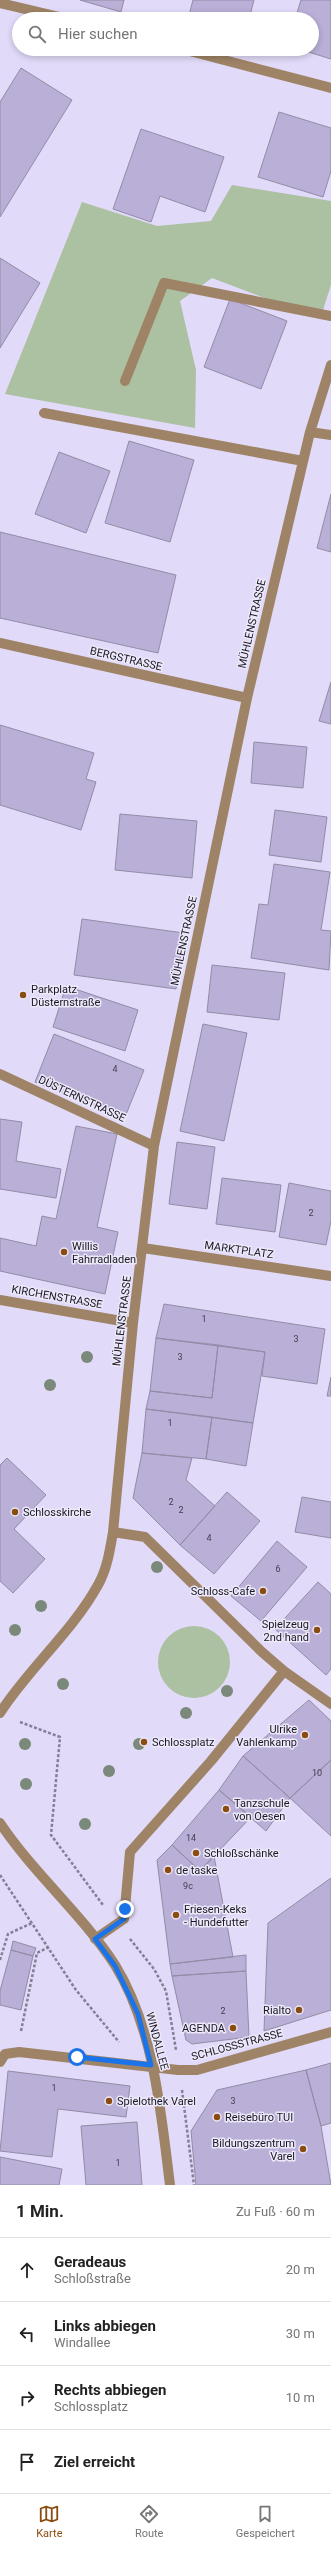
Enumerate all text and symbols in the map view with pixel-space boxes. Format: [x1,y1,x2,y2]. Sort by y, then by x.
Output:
search box [12,12,319,56]
icon: search [26,23,48,45]
text: Hier suchen [58,25,137,43]
street label: MÜHLENSTRASSE [235,578,269,670]
street label: BERGSTRASSE [89,644,163,674]
street label: MÜHLENSTRASSE [168,895,200,987]
place label: Parkplatz Düsternstraße [31,983,101,1009]
marker: Parkplatz Düsternstraße [18,990,28,1000]
house number: 4 [112,1064,118,1074]
street label: DÜSTERNSTRASSE [36,1073,128,1125]
house number: 2 [308,1208,314,1218]
street label: MARKTPLATZ [204,1239,275,1261]
place label: Willis Fahrradladen [72,1240,136,1266]
marker: Willis Fahrradladen [59,1247,69,1257]
street label: MÜHLENSTRASSE [110,1275,134,1367]
street label: KIRCHENSTRASSE [10,1283,104,1311]
house number: 1 [201,1314,207,1324]
house number: 3 [293,1334,299,1344]
house number: 3 [177,1352,183,1362]
house number: 1 [167,1418,173,1428]
house number: 2 [168,1497,174,1507]
house number: 2 [178,1505,184,1515]
place label: Schlosskirche [23,1506,91,1519]
marker: Schlosskirche [10,1507,20,1517]
house number: 4 [206,1533,212,1543]
house number: 6 [275,1564,281,1574]
place label: Schloss-Cafe [191,1585,255,1598]
marker: Schloss-Cafe [258,1586,268,1596]
place label: Spielzeug 2nd hand [262,1618,309,1644]
marker: Spielzeug 2nd hand [312,1625,322,1635]
place label: Ulrike Vahlenkamp [236,1723,297,1749]
marker: Ulrike Vahlenkamp [300,1730,310,1740]
place label: Schlossplatz [152,1736,215,1749]
marker: Schlossplatz [139,1737,149,1747]
house number: 10 [312,1768,322,1778]
place label: Tanzschule von Oesen [234,1797,290,1823]
marker: Tanzschule von Oesen [221,1804,231,1814]
house number: 14 [186,1833,196,1843]
place label: Schloßschänke [204,1847,279,1860]
marker: Schloßschänke [191,1848,201,1858]
place label: de taske [176,1864,217,1877]
marker: de taske [163,1865,173,1875]
house number: 9c [183,1881,193,1891]
route end [116,1900,134,1918]
place label: Friesen-Keks - Hundefutter [184,1903,249,1929]
marker: Friesen-Keks - Hundefutter [171,1910,181,1920]
place label: Rialto [263,2004,291,2017]
marker: Rialto [294,2005,304,2015]
house number: 2 [220,2006,226,2016]
street label: WINDALLEE [143,2011,171,2071]
place label: AGENDA [182,2022,226,2035]
marker: AGENDA [228,2023,238,2033]
street label: SCHLOSSSTRASSE [190,2027,284,2063]
route start [68,2048,86,2066]
house number: 1 [51,2083,57,2093]
place label: Spielothek Varel [117,2095,196,2108]
marker: Spielothek Varel [104,2096,114,2106]
house number: 3 [230,2096,236,2106]
place label: Reisebüro TUI [225,2111,293,2124]
marker: Reisebüro TUI [212,2112,222,2122]
place label: Bildungszentrum Varel [212,2137,295,2163]
marker: Bildungszentrum Varel [298,2144,308,2154]
house number: 1 [115,2158,121,2168]
text: 1 Min. [16,2201,64,2221]
text: Zu Fuß · 60 m [236,2204,315,2219]
text: Geradeaus [54,2253,126,2271]
icon: ahead [16,2259,38,2281]
text: 20 m [286,2262,315,2277]
text: Schloßstraße [54,2271,131,2286]
text: Links abbiegen [54,2317,156,2335]
icon: left [16,2323,38,2345]
text: 30 m [286,2326,315,2341]
text: Windallee [54,2335,110,2350]
text: Rechts abbiegen [54,2381,167,2399]
icon: right [16,2387,38,2409]
text: 10 m [286,2390,315,2405]
text: Schlossplatz [54,2399,128,2414]
icon: arrive [16,2451,38,2473]
text: Ziel erreicht [54,2453,135,2471]
tab: Karte [36,2503,63,2540]
tab: Route [135,2503,163,2540]
tab: Gespeichert [236,2503,295,2540]

